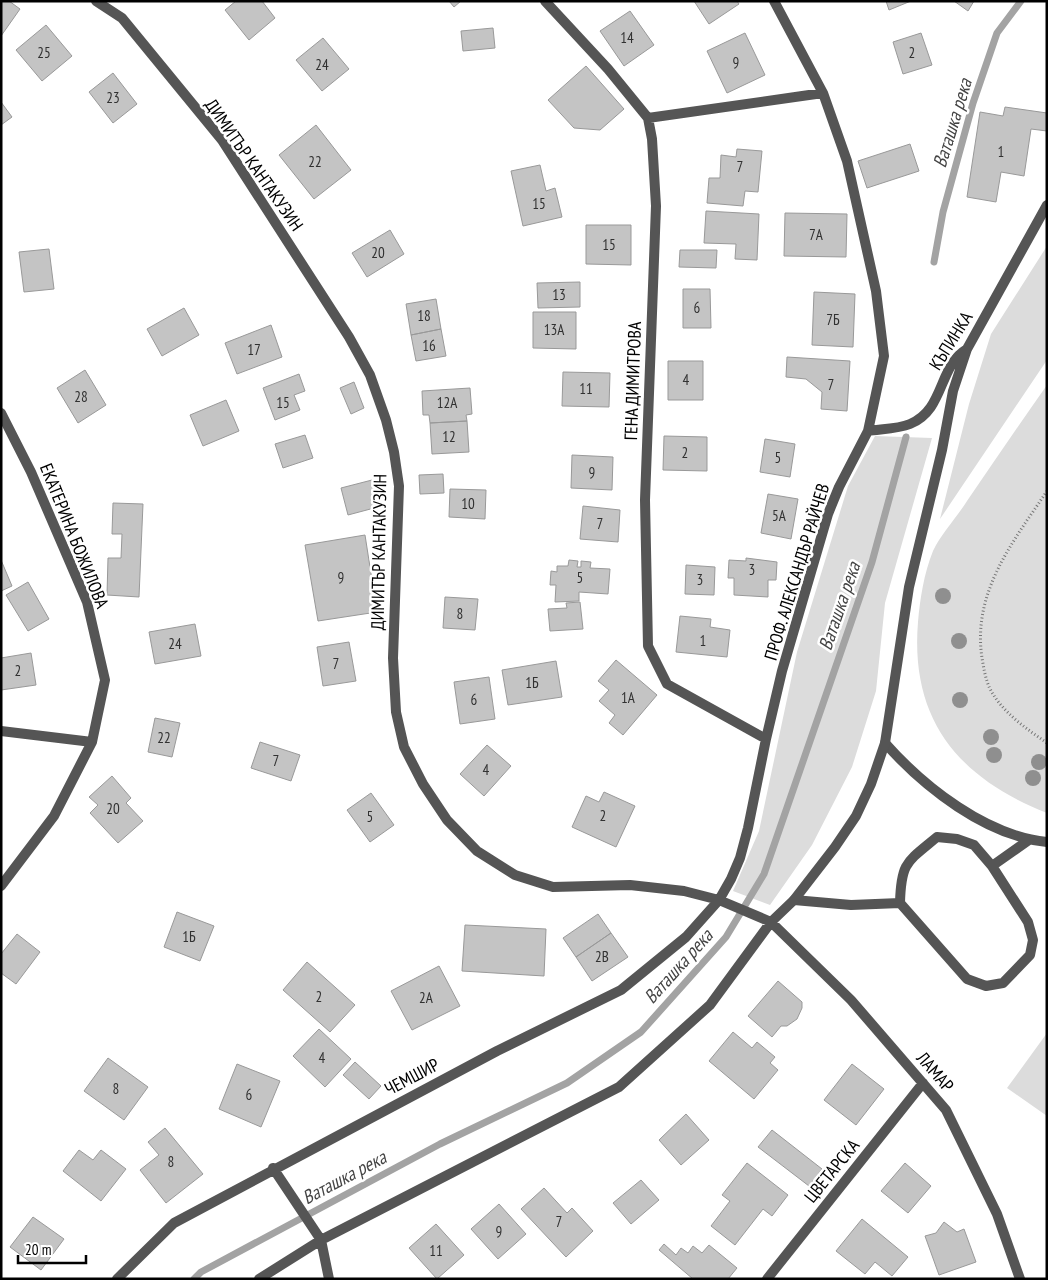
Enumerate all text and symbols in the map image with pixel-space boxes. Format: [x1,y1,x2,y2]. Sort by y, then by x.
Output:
house number: 14 [620,28,634,47]
house number: 25 [37,43,51,62]
house number: 2 [909,43,915,62]
house number: 9 [733,53,739,72]
house number: 24 [315,55,329,74]
water label: Ваташка река [927,74,977,170]
house number: 23 [106,88,120,107]
street label: ДИМИТЪР КАНТАКУЗИН [200,94,309,235]
house number: 1 [998,142,1004,161]
house number: 22 [308,152,322,171]
house number: 7 [737,157,743,176]
house number: 15 [532,194,546,213]
house number: 7А [809,225,824,244]
house number: 15 [602,235,616,254]
house number: 20 [371,243,385,262]
house number: 13 [552,285,566,304]
house number: 6 [694,298,701,317]
house number: 18 [417,306,431,325]
street label: КЪПИНКА [924,307,978,374]
house number: 7Б [826,310,840,329]
house number: 13А [544,320,565,339]
street label: ГЕНА ДИМИТРОВА [619,321,646,441]
house number: 16 [422,336,436,355]
house number: 17 [247,340,261,359]
house number: 4 [683,370,690,389]
house number: 7 [828,375,834,394]
house number: 11 [579,379,593,398]
house number: 28 [74,387,88,406]
house number: 15 [276,393,290,412]
house number: 12А [437,393,458,412]
house number: 12 [442,427,456,446]
house number: 2 [682,443,688,462]
house number: 5 [775,448,781,467]
street label: ЕКАТЕРИНА БОЖИЛОВА [35,460,114,612]
house number: 9 [589,463,595,482]
street label: ДИМИТЪР КАНТАКУЗИН [366,474,391,630]
street label: ПРОФ. АЛЕКСАНДЪР РАЙЧЕВ [759,481,834,663]
house number: 10 [461,494,475,513]
house number: 5А [772,506,787,525]
house number: 7 [597,514,603,533]
water label: Ваташка река [813,557,866,653]
house number: 3 [749,560,755,579]
house number: 9 [338,568,344,587]
house number: 5 [577,568,583,587]
house number: 3 [697,570,703,589]
house number: 8 [457,604,463,623]
house number: 1 [700,631,706,650]
house number: 24 [168,634,182,653]
house number: 7 [333,654,339,673]
house number: 2 [15,661,21,680]
house number: 1Б [525,673,539,692]
house number: 1А [621,688,636,707]
house number: 6 [471,690,478,709]
house number: 22 [157,728,171,747]
house number: 7 [273,751,279,770]
house number: 4 [483,760,490,779]
house number: 20 [106,799,120,818]
house number: 2 [600,806,606,825]
house number: 5 [367,807,373,826]
water label: Ваташка река [638,923,718,1008]
house number: 1Б [182,927,196,946]
house number: 2В [595,947,609,966]
house number: 2 [316,987,322,1006]
house number: 2А [419,988,434,1007]
street label: ЛАМАР [911,1046,959,1096]
house number: 4 [319,1048,326,1067]
street label: ЧЕМШИР [381,1053,443,1100]
house number: 8 [113,1079,119,1098]
house number: 6 [246,1085,253,1104]
street label: ЦВЕТАРСКА [799,1134,865,1207]
water label: Ваташка река [298,1144,391,1209]
house number: 8 [168,1152,174,1171]
house number: 7 [556,1212,562,1231]
house number: 9 [496,1222,502,1241]
scale bar [18,1232,85,1264]
text: 20 m [25,1240,51,1259]
house number: 11 [429,1241,443,1260]

